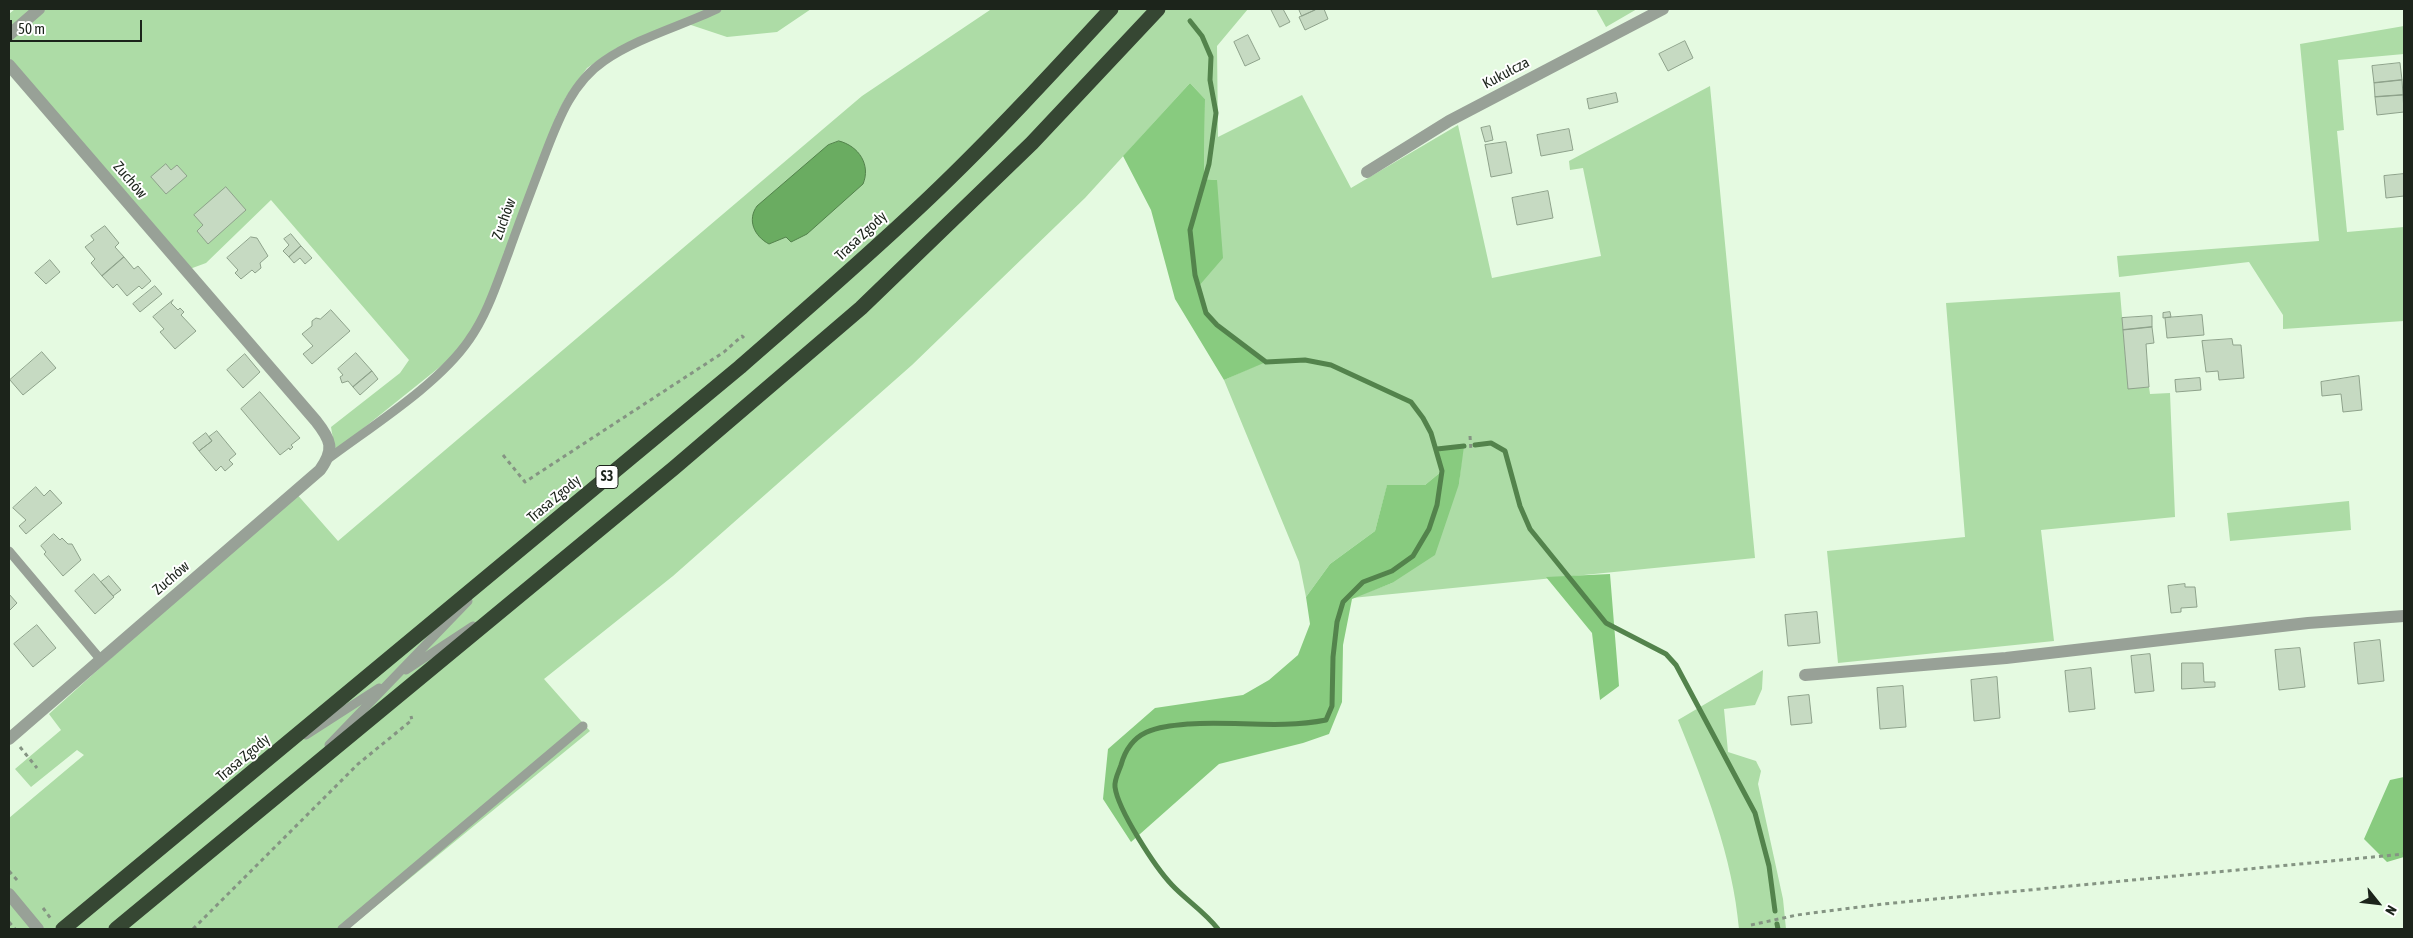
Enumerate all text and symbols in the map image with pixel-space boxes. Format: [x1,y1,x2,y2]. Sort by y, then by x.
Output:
scale bar [12,10,145,42]
text: 50 m [18,20,45,37]
street label: Kukułcza [1480,53,1532,93]
street label: Zuchów [109,158,151,202]
street label: Zuchów [488,196,520,242]
street label: Trasa Zgody [831,207,891,265]
road number: S3 [596,466,618,488]
street label: Trasa Zgody [524,471,584,527]
street label: Zuchów [149,557,193,599]
street label: Trasa Zgody [213,730,273,786]
north arrow [2353,878,2403,928]
text: N [2382,903,2400,918]

